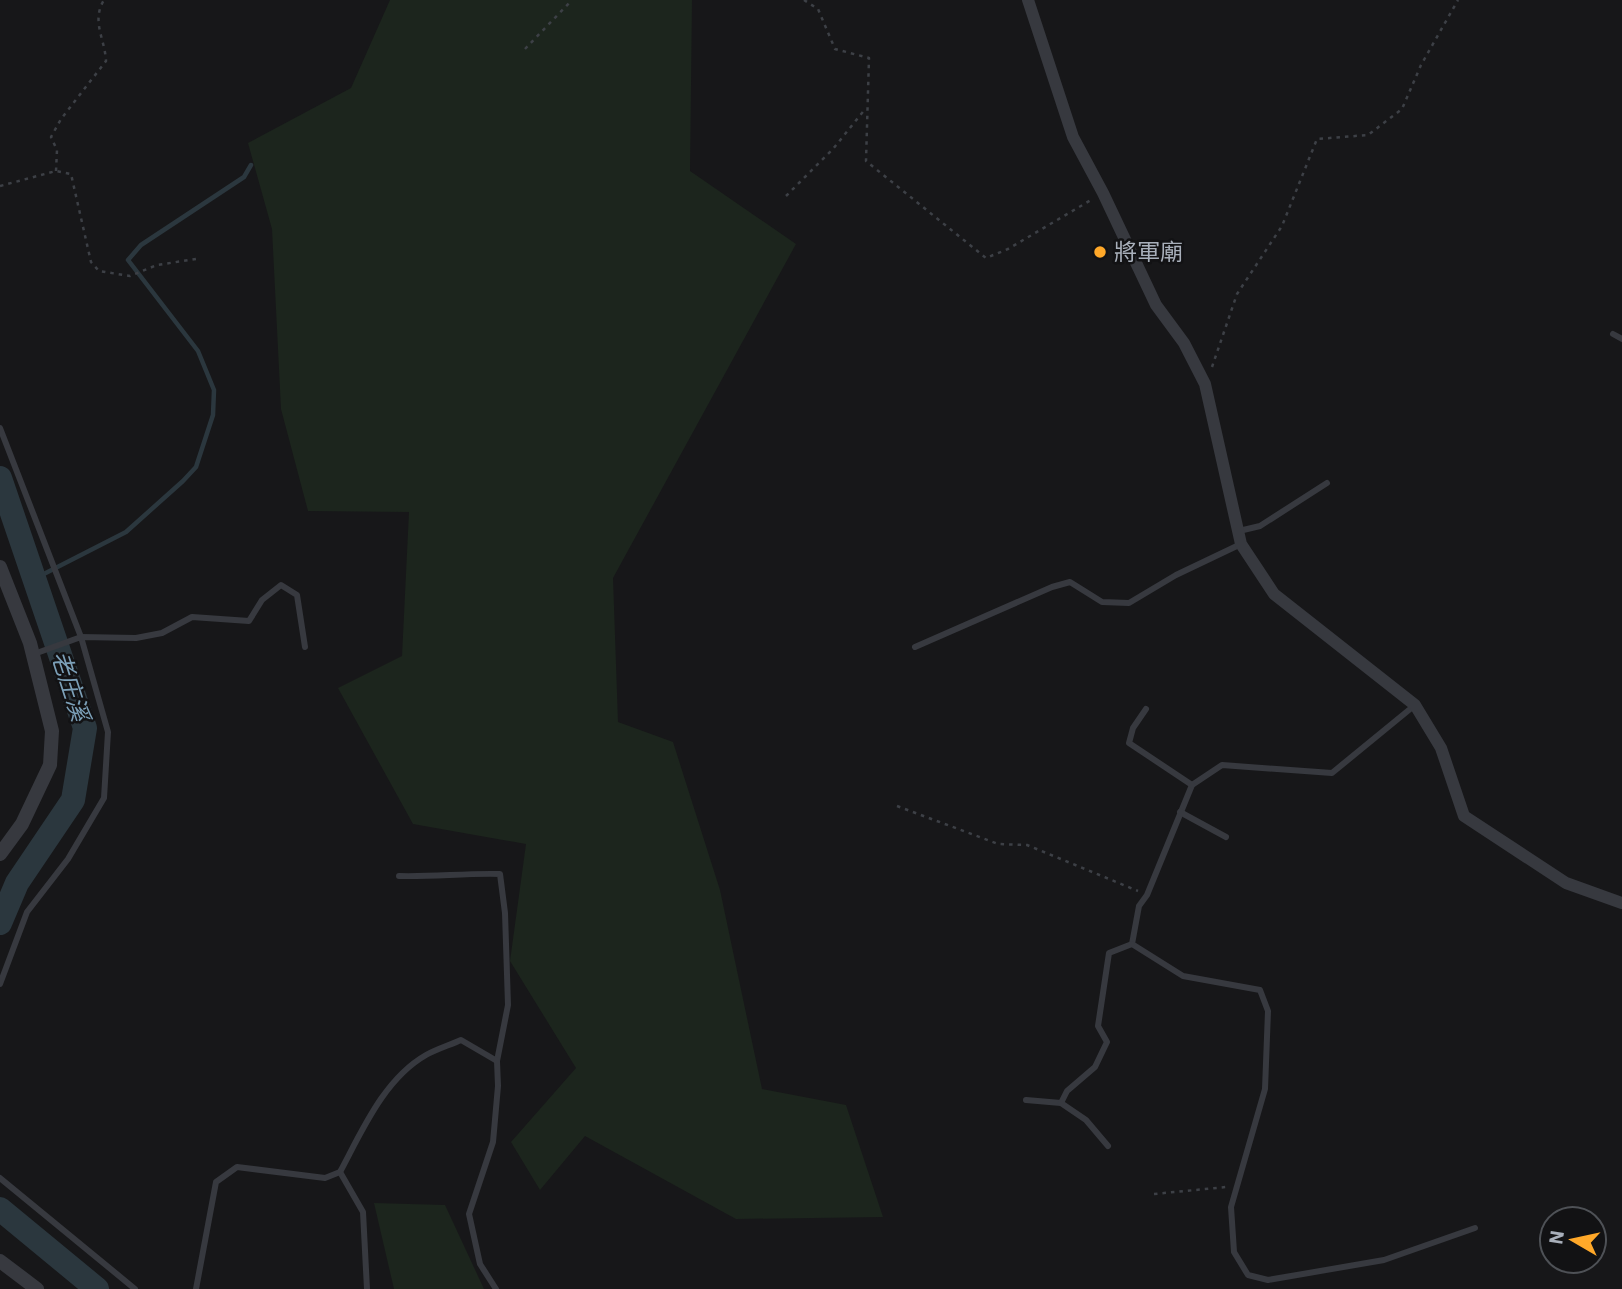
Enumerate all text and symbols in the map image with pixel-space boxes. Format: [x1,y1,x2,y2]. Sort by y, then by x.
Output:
place label: 將軍廟 [1114,236,1183,266]
marker: 將軍廟 [1092,244,1108,260]
water label: 老庄溪 [45,647,98,728]
north arrow [1538,1205,1608,1275]
text: N [1543,1229,1569,1246]

